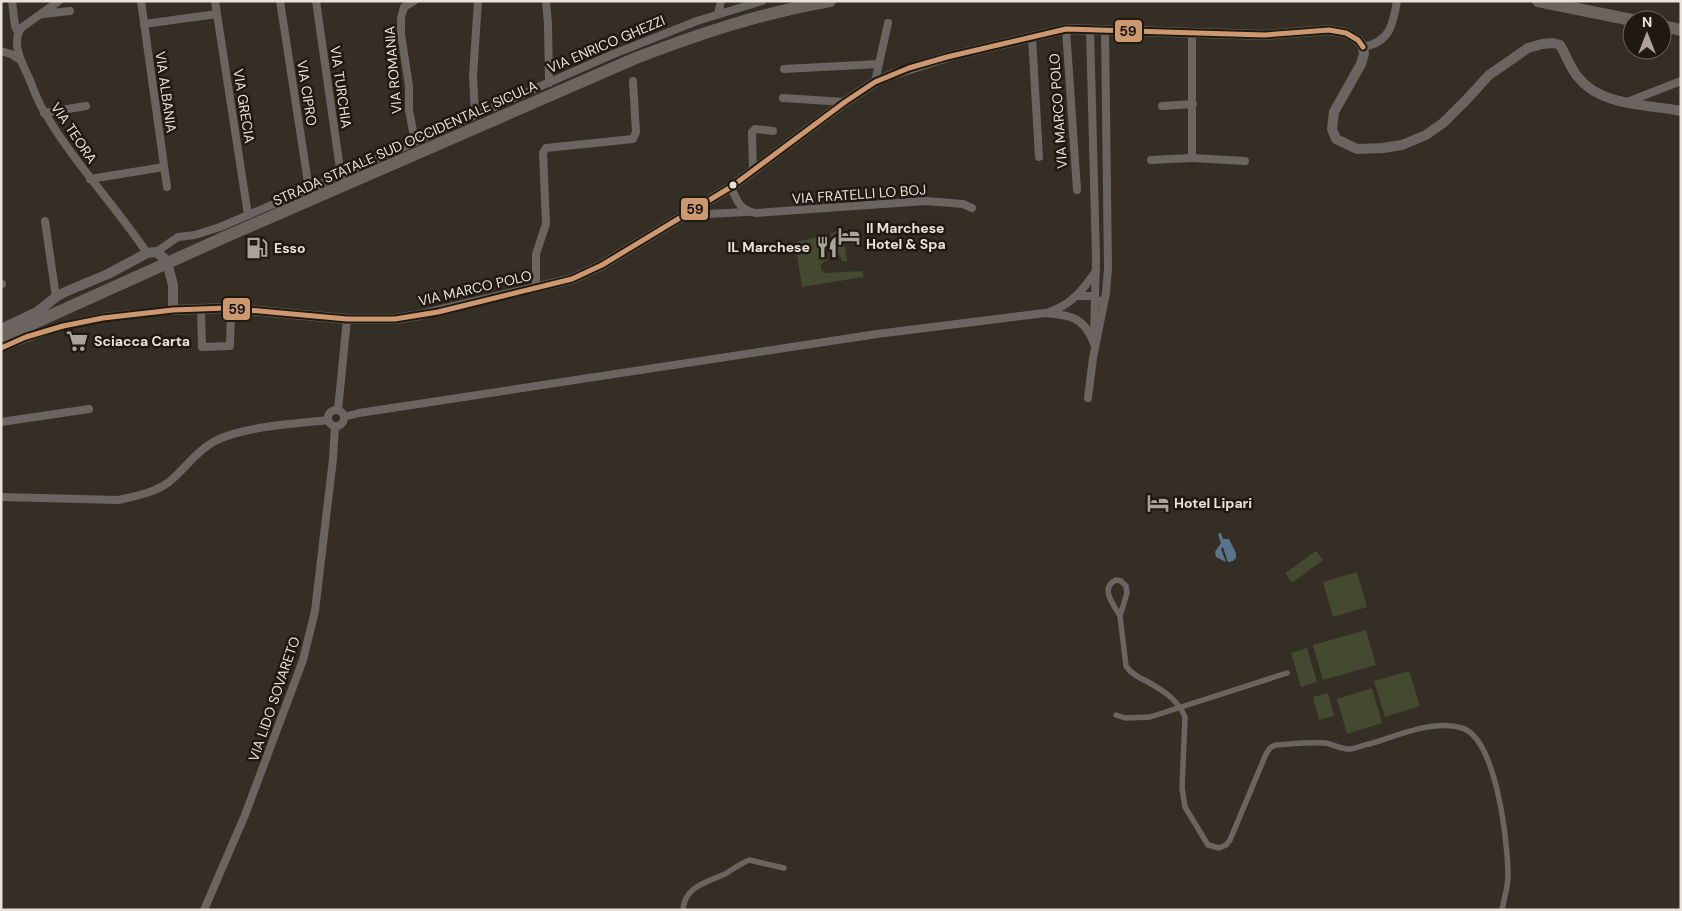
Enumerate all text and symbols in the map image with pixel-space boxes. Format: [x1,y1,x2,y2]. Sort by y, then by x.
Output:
north arrow [1622,10,1672,60]
street label: VIA ENRICO GHEZZI [545,11,667,77]
text: N [1642,13,1652,31]
line badge: 59 [1114,19,1143,43]
text: 59 [1119,22,1137,40]
street label: VIA ROMANIA [380,25,406,115]
street label: VIA TURCHIA [326,45,356,129]
street label: VIA ALBANIA [151,50,181,134]
street label: VIA MARCO POLO [1045,52,1071,169]
street label: VIA CIPRO [293,59,321,127]
street label: VIA GRECIA [229,67,259,145]
street label: STRADA STATALE SUD OCCIDENTALE SICULA [270,76,540,210]
street label: VIA TEORA [47,99,101,167]
unlabelled marker [728,180,738,190]
street label: VIA FRATELLI LO BOJ [791,180,927,208]
line badge: 59 [680,197,709,221]
text: 59 [686,200,704,218]
place label: Il Marchese Hotel & Spa [866,219,946,253]
hotel icon: Il Marchese Hotel & Spa [836,223,862,249]
restaurant icon: IL Marchese [814,234,840,260]
fuel station icon: Esso [244,235,270,261]
place label: IL Marchese [727,238,810,256]
place label: Esso [274,239,306,257]
street label: VIA MARCO POLO [417,266,534,310]
line badge: 59 [222,297,251,321]
text: 59 [228,300,246,318]
supermarket icon: Sciacca Carta [64,328,90,354]
place label: Sciacca Carta [94,332,190,350]
hotel icon: Hotel Lipari [1145,490,1171,516]
place label: Hotel Lipari [1174,494,1252,512]
street label: VIA LIDO SOVARETO [244,634,304,764]

